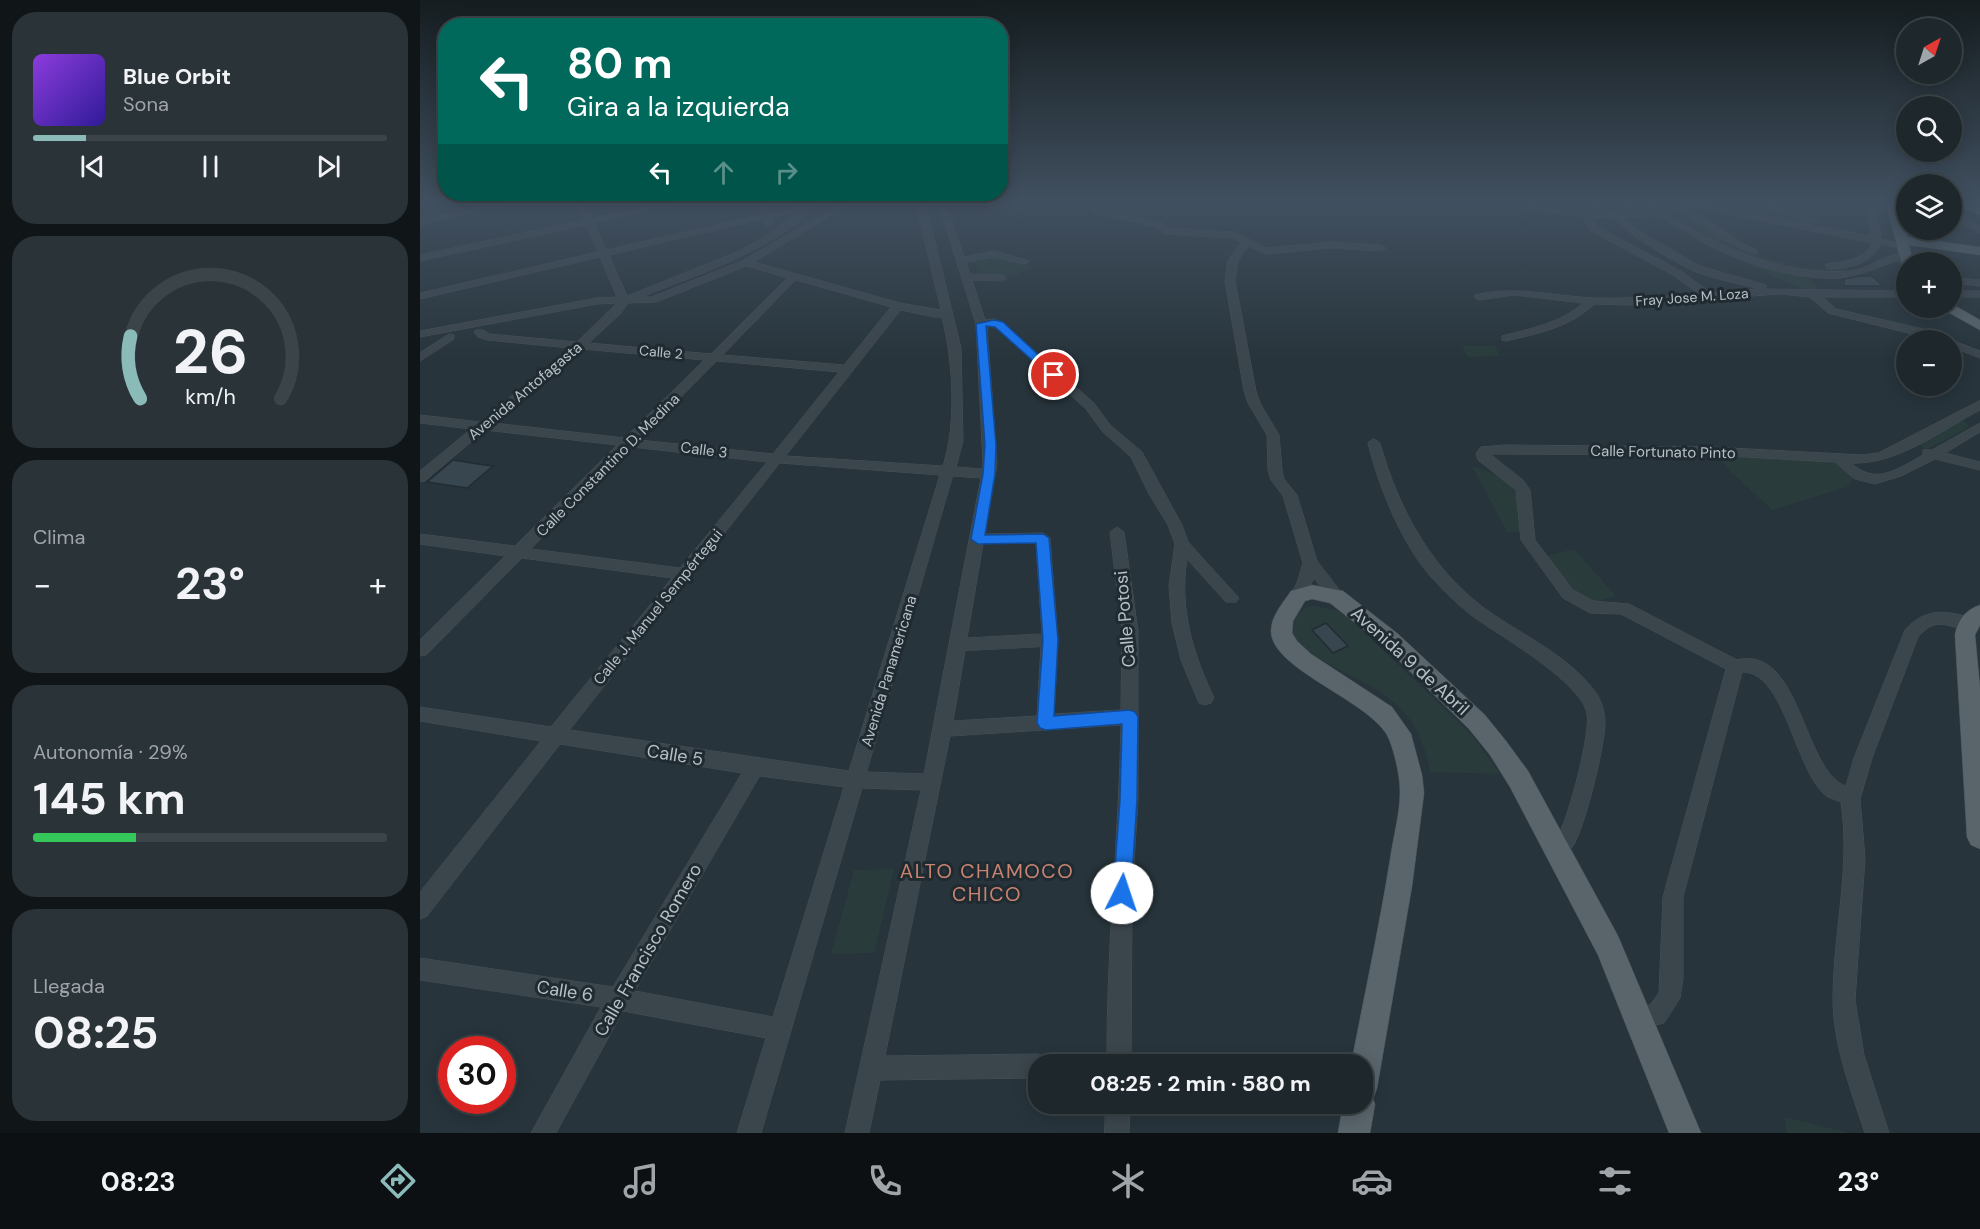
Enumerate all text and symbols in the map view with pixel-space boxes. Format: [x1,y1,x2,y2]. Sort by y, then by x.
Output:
north arrow [1896,18,1962,84]
map controls [1896,18,1962,396]
text: 80 m [567,36,673,91]
icon: left [468,42,546,120]
text: Blue Orbit [123,62,231,91]
text: Gira a la izquierda [567,89,790,124]
text: Sona [123,91,169,117]
button: search [1896,96,1962,162]
icon: previous [76,150,109,183]
icon: pause [194,150,227,183]
icon: next [312,150,345,183]
icon: left [644,156,677,189]
icon: ahead [707,156,740,189]
icon: right [770,156,803,189]
button: layers [1896,174,1962,240]
button: + [1896,252,1962,318]
street label: Fray Jose M. Loza [1635,284,1749,310]
text: 26 [172,311,248,392]
button: − [1896,330,1962,396]
street label: Avenida Antofagasta [464,337,586,445]
street label: Calle 2 [638,341,684,363]
pin [1028,349,1079,400]
icon: arrive [1037,358,1070,391]
text: km/h [185,384,235,412]
street label: Calle Constantino D. Medina [532,389,684,541]
street label: Calle 3 [679,437,729,463]
street label: Calle Fortunato Pinto [1590,441,1736,463]
text: Clima [33,524,85,550]
street label: Calle J. Manuel Sempértegui [589,525,727,689]
text: 23° [175,554,245,613]
text: − [33,563,51,606]
text: + [369,563,387,606]
street label: Calle Potosi [1109,570,1141,668]
street label: Avenida Panamericana [857,593,921,749]
street label: Avenida 9 de Abril [1346,601,1474,721]
text: Autonomía · 29% [33,739,188,765]
street label: Calle 5 [645,739,705,771]
text: 145 km [33,769,186,828]
district label: ALTO CHAMOCO CHICO [900,858,1074,907]
street label: Calle Francisco Romero [589,859,707,1041]
position arrow [1090,861,1154,925]
text: Llegada [33,973,105,999]
street label: Calle 6 [535,975,595,1007]
text: 08:25 [33,1003,159,1062]
speed limit sign: 30 [438,1036,516,1114]
text: 08:25 · 2 min · 580 m [1090,1069,1311,1098]
icon: directions [377,1160,419,1202]
icon: music [620,1160,662,1202]
icon: phone [864,1160,906,1202]
icon: climate [1107,1160,1149,1202]
icon: car [1351,1160,1393,1202]
icon: filters [1594,1160,1636,1202]
text: 08:23 [101,1164,176,1199]
text: 23° [1838,1164,1879,1199]

